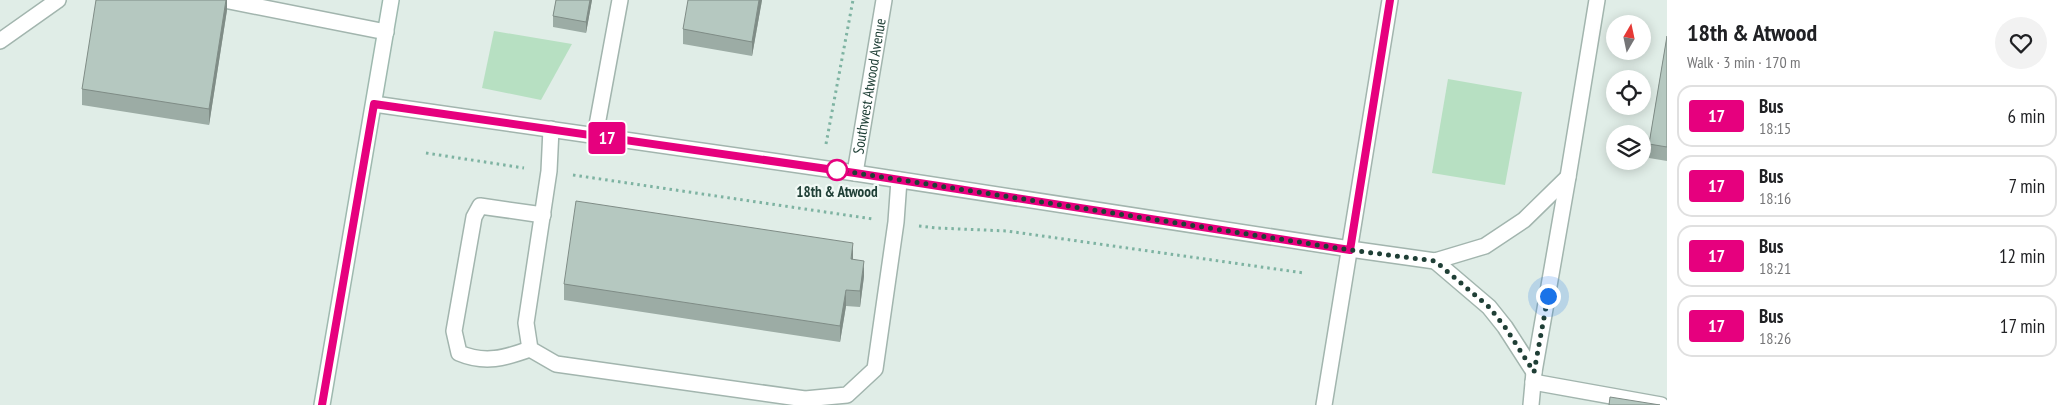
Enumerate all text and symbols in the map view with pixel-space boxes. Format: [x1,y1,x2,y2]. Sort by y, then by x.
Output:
north arrow [1606,15,1651,60]
map controls [1606,15,1651,170]
street label: Southwest Atwood Avenue [848,17,890,155]
text: 18th & Atwood [1687,17,1817,48]
button: heart [1995,17,2047,69]
text: Walk · 3 min · 170 m [1687,52,1800,72]
button: locate [1606,70,1651,115]
text: Bus [1759,94,1783,118]
text: 17 [1708,104,1725,127]
text: 6 min [2008,104,2045,128]
text: 18:15 [1759,118,1791,138]
line badge: 17 [584,122,630,154]
button: layers [1606,125,1651,170]
text: 17 [598,126,616,149]
marker: 18th & Atwood [826,159,848,181]
text: Bus [1759,164,1783,188]
text: 17 [1708,174,1725,197]
text: 7 min [2008,174,2045,198]
place label: 18th & Atwood [796,182,878,201]
text: 18:16 [1759,188,1791,208]
text: Bus [1759,234,1783,258]
text: 17 [1708,244,1725,267]
text: 12 min [1999,244,2045,268]
text: 18:21 [1759,258,1791,278]
your location [1536,284,1561,309]
text: Bus [1759,304,1783,328]
text: 17 [1708,314,1725,337]
text: 17 min [2000,314,2045,338]
text: 18:26 [1759,328,1791,348]

